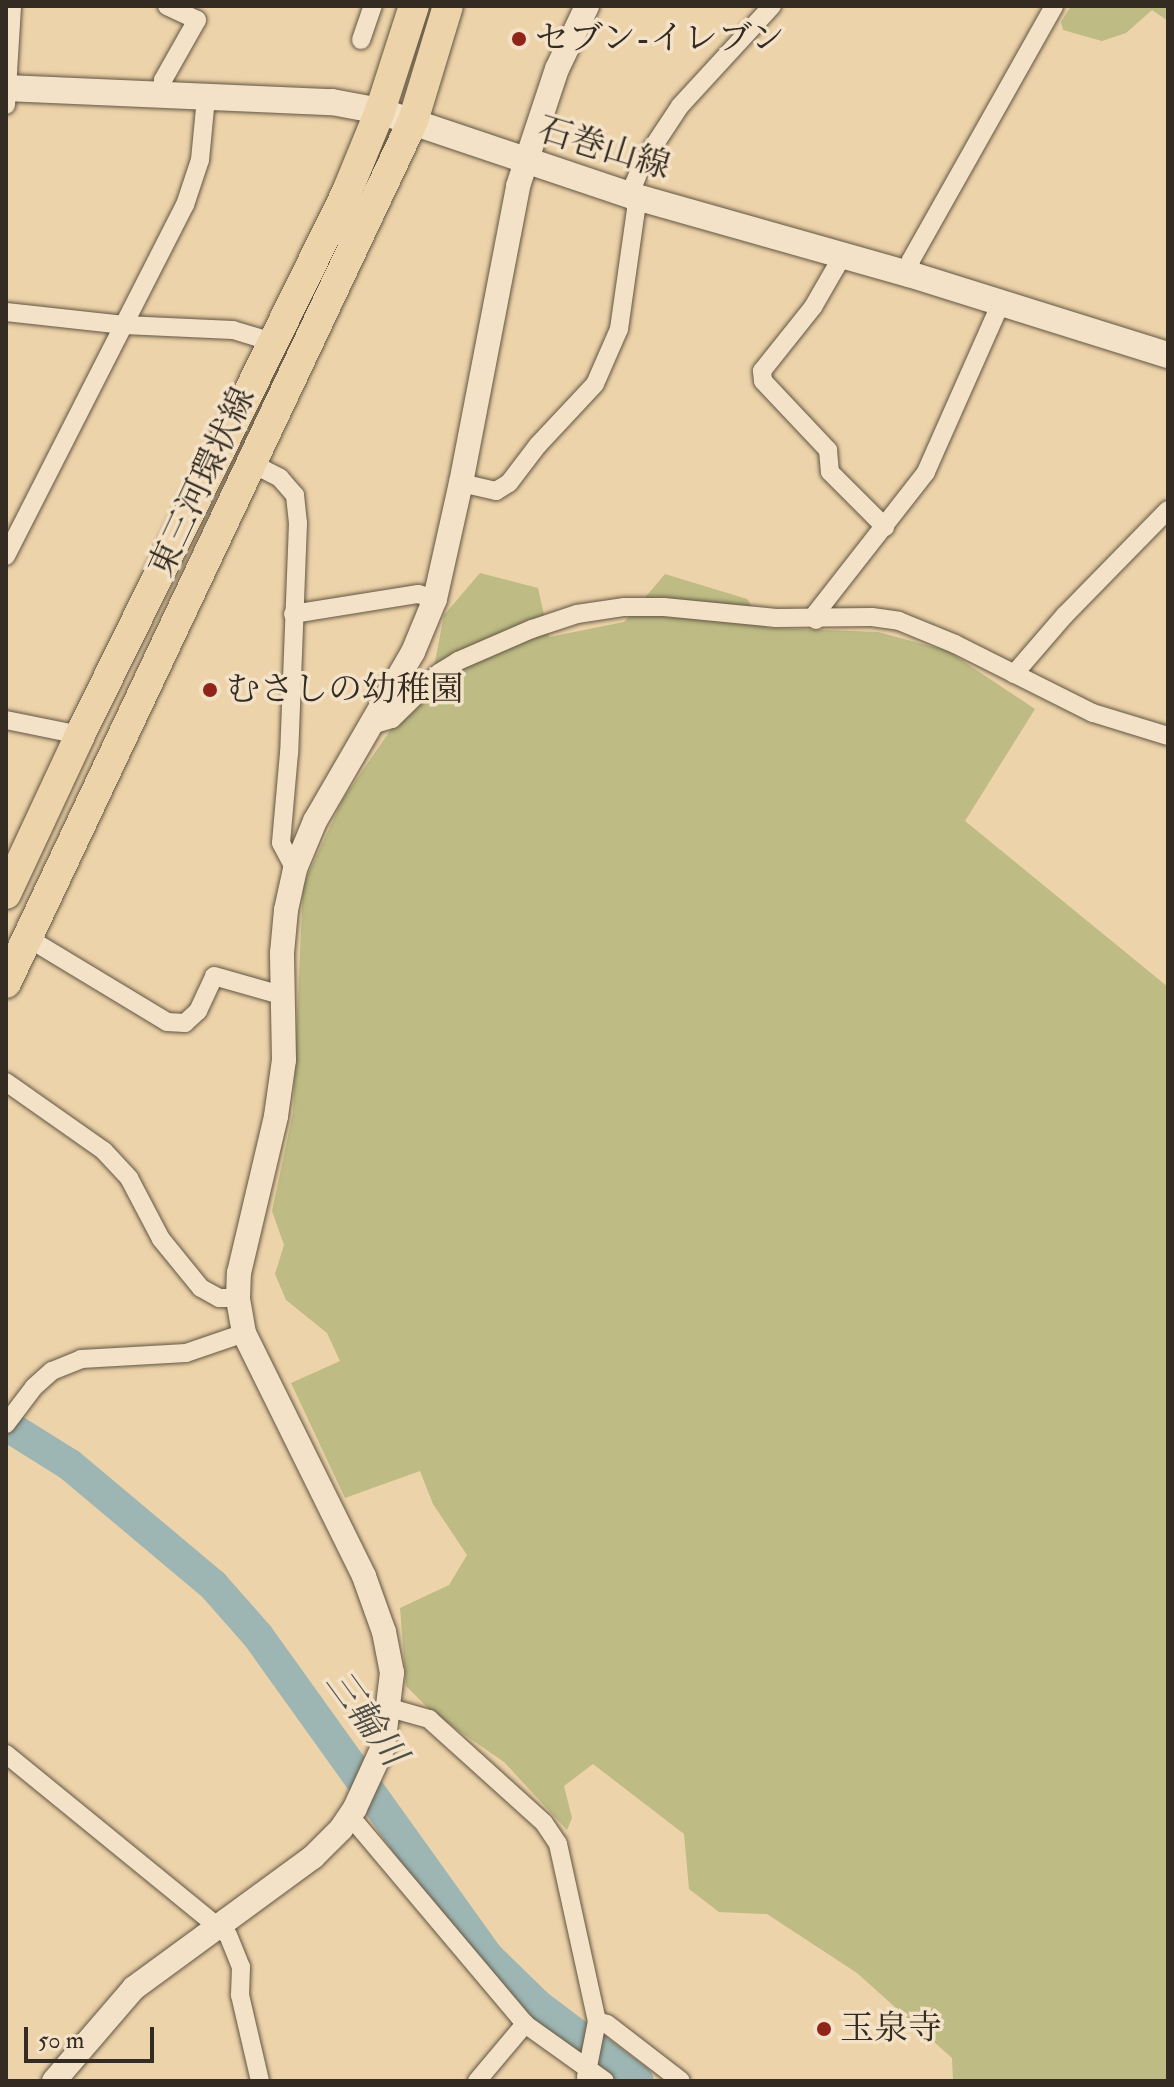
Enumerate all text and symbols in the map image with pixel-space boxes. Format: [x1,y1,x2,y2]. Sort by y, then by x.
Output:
place label: セブン-イレブン [535,19,787,59]
marker: セブン-イレブン [510,30,528,48]
street label: 石巻山線 [533,109,675,187]
street label: 東三河環状線 [140,381,264,583]
place label: むさしの幼稚園 [226,670,464,710]
marker: むさしの幼稚園 [201,681,219,699]
water label: 三輪川 [317,1662,415,1774]
place label: 玉泉寺 [840,2009,942,2049]
scale bar [28,2011,158,2061]
marker: 玉泉寺 [815,2020,833,2038]
text: 50 m [38,2025,84,2056]

